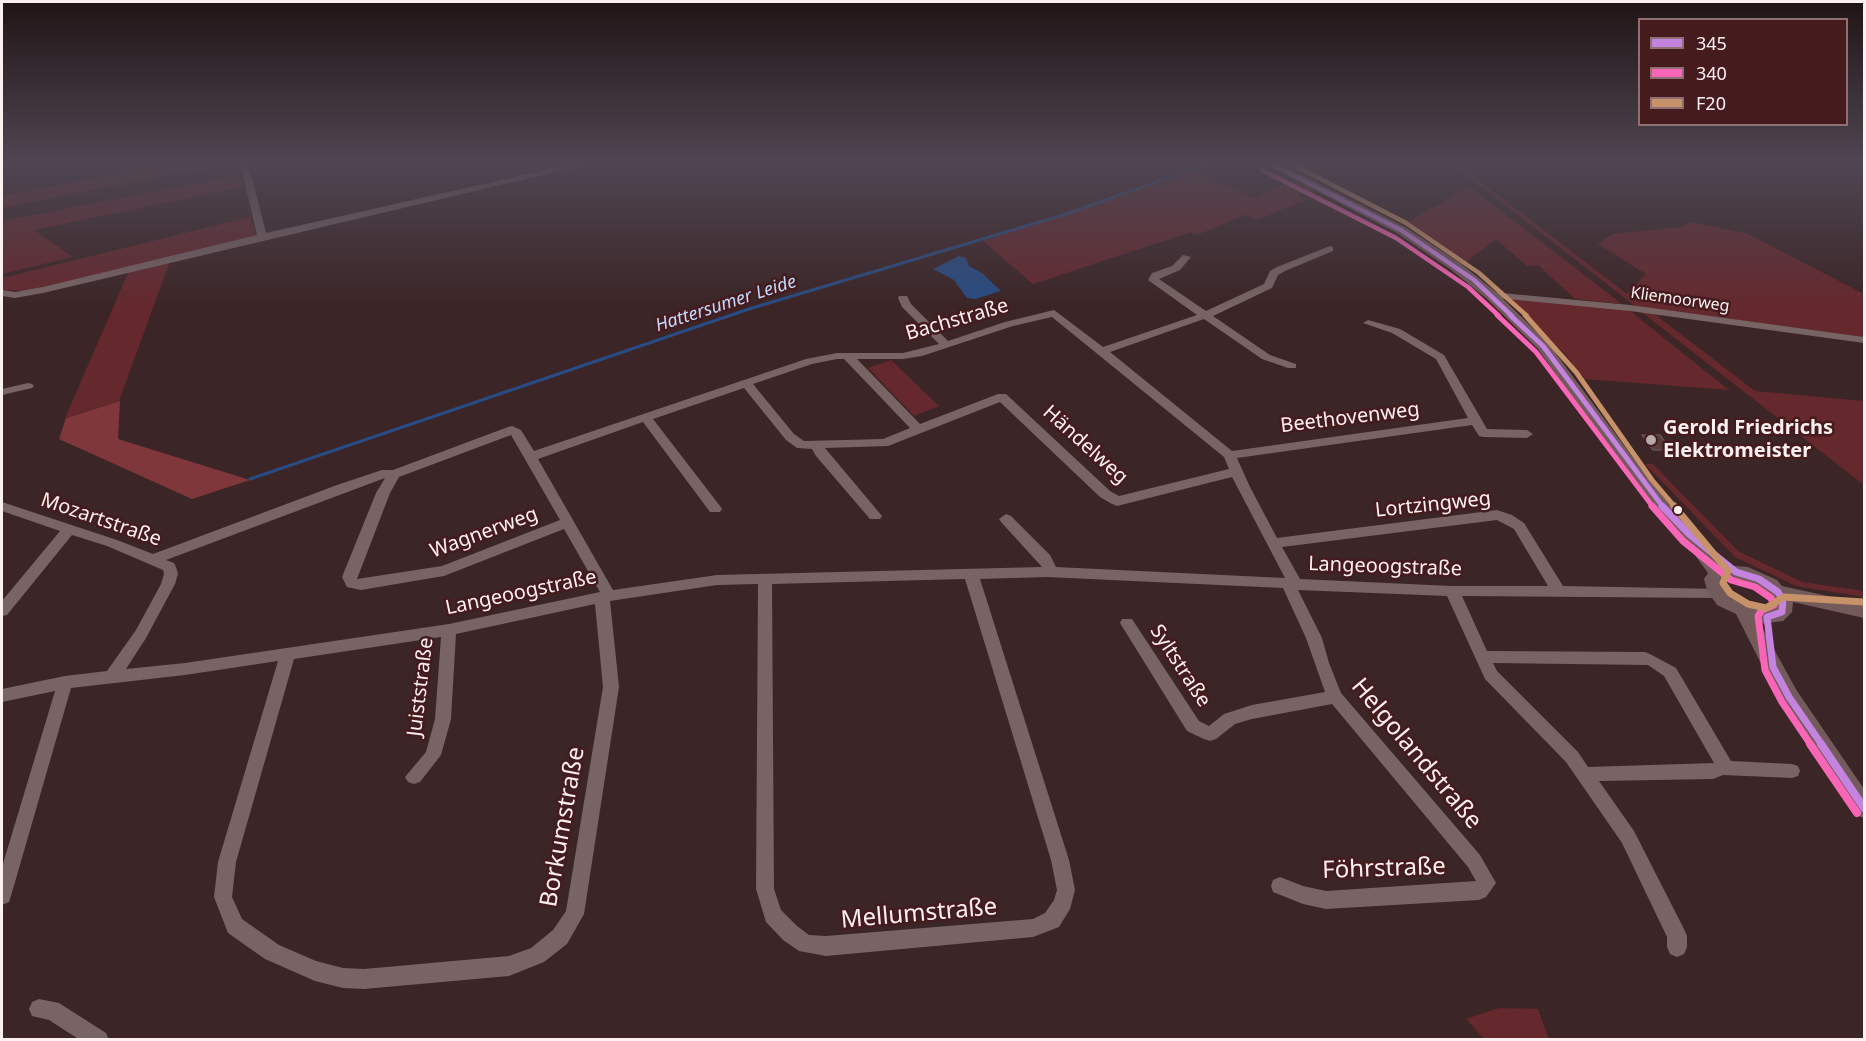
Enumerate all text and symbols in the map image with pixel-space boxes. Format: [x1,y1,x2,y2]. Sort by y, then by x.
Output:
legend [1638,18,1848,126]
text: 345 [1696,31,1727,55]
text: 340 [1696,61,1727,85]
text: F20 [1696,91,1726,115]
water label: Hattersumer Leide [653,271,799,337]
street label: Kliemoorweg [1629,284,1731,316]
street label: Bachstraße [903,294,1011,346]
street label: Beethovenweg [1279,398,1421,438]
street label: Händelweg [1037,400,1133,490]
place label: Gerold Friedrichs Elektromeister [1663,416,1833,463]
marker: Gerold Friedrichs Elektromeister [1644,433,1658,447]
street label: Lortzingweg [1374,487,1492,523]
street label: Mozartstraße [38,488,164,552]
street label: Wagnerweg [427,502,541,564]
unlabelled marker [1672,504,1684,516]
street label: Langeoogstraße [1308,552,1462,582]
street label: Langeoogstraße [443,565,599,621]
street label: Syltstraße [1145,620,1215,712]
street label: Juiststraße [403,636,439,738]
street label: Helgolandstraße [1345,673,1487,835]
street label: Borkumstraße [535,745,591,909]
street label: Föhrstraße [1322,852,1446,886]
street label: Mellumstraße [840,893,998,935]

